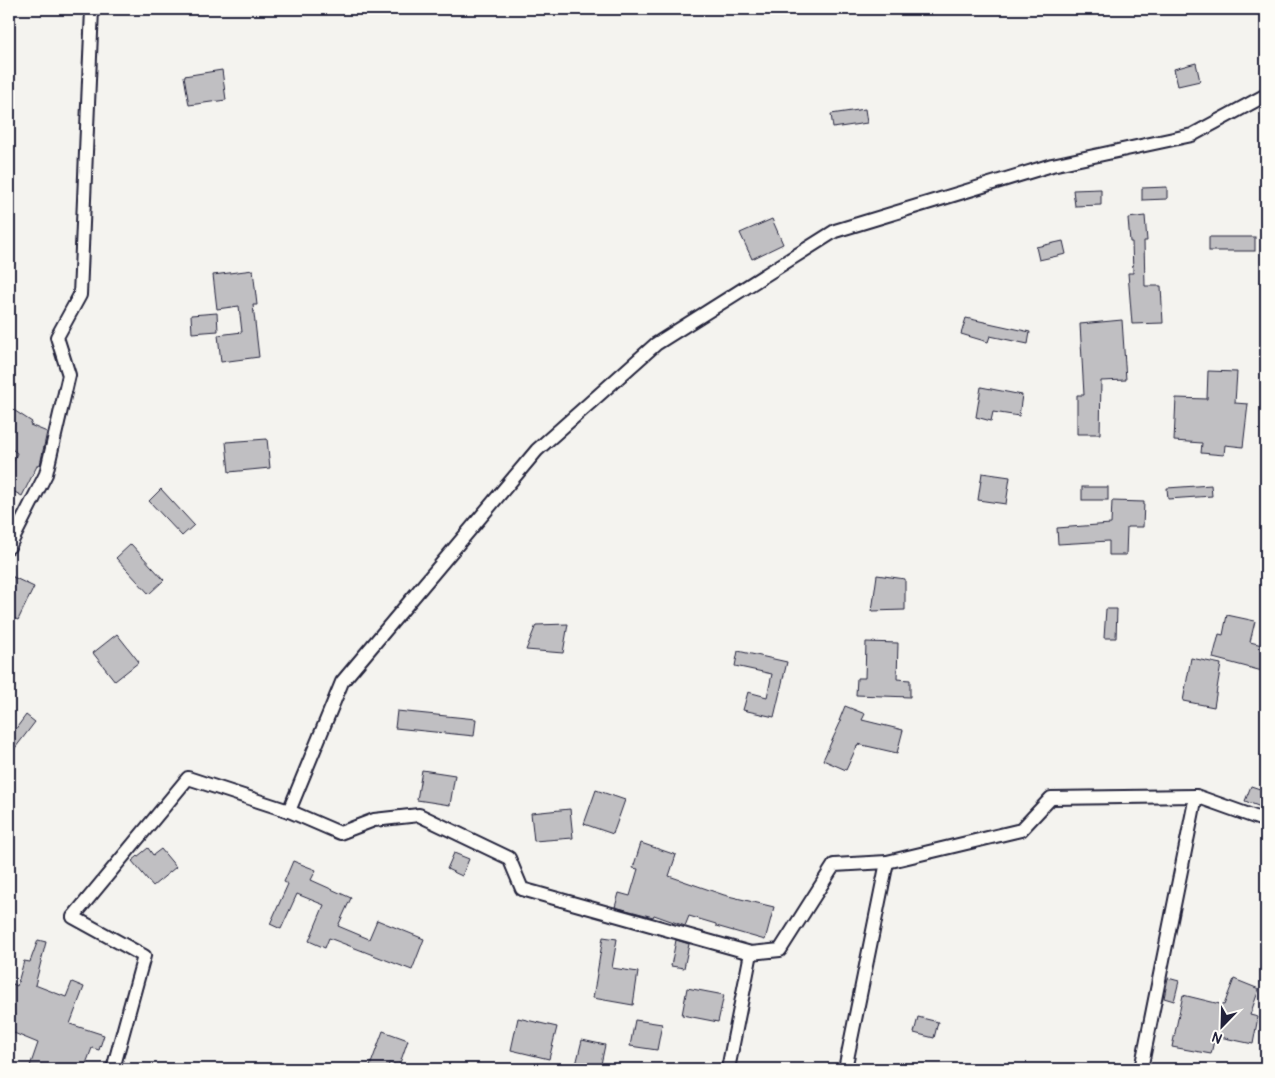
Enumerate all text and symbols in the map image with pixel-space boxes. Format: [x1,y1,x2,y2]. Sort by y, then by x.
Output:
north arrow [1198,1000,1248,1050]
text: N [1209,1028,1225,1047]

